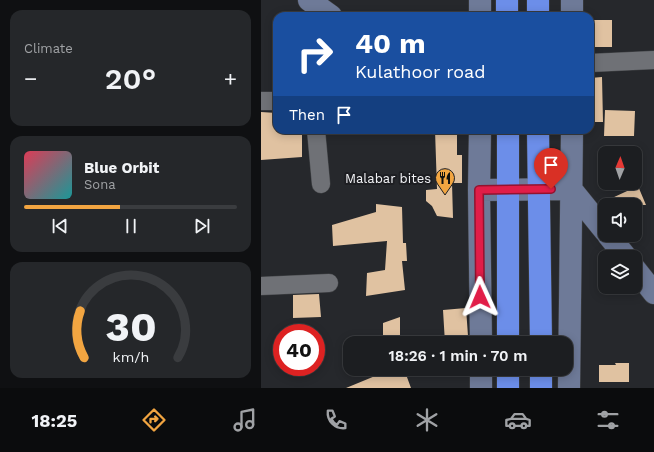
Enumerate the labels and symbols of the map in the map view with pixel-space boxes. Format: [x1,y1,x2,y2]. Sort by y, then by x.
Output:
north arrow [598,146,642,190]
pin [534,148,568,189]
restaurant icon: Malabar bites [434,167,456,195]
place label: Malabar bites [345,171,431,186]
position arrow [459,276,501,318]
speed limit sign: 40 [273,324,325,376]

